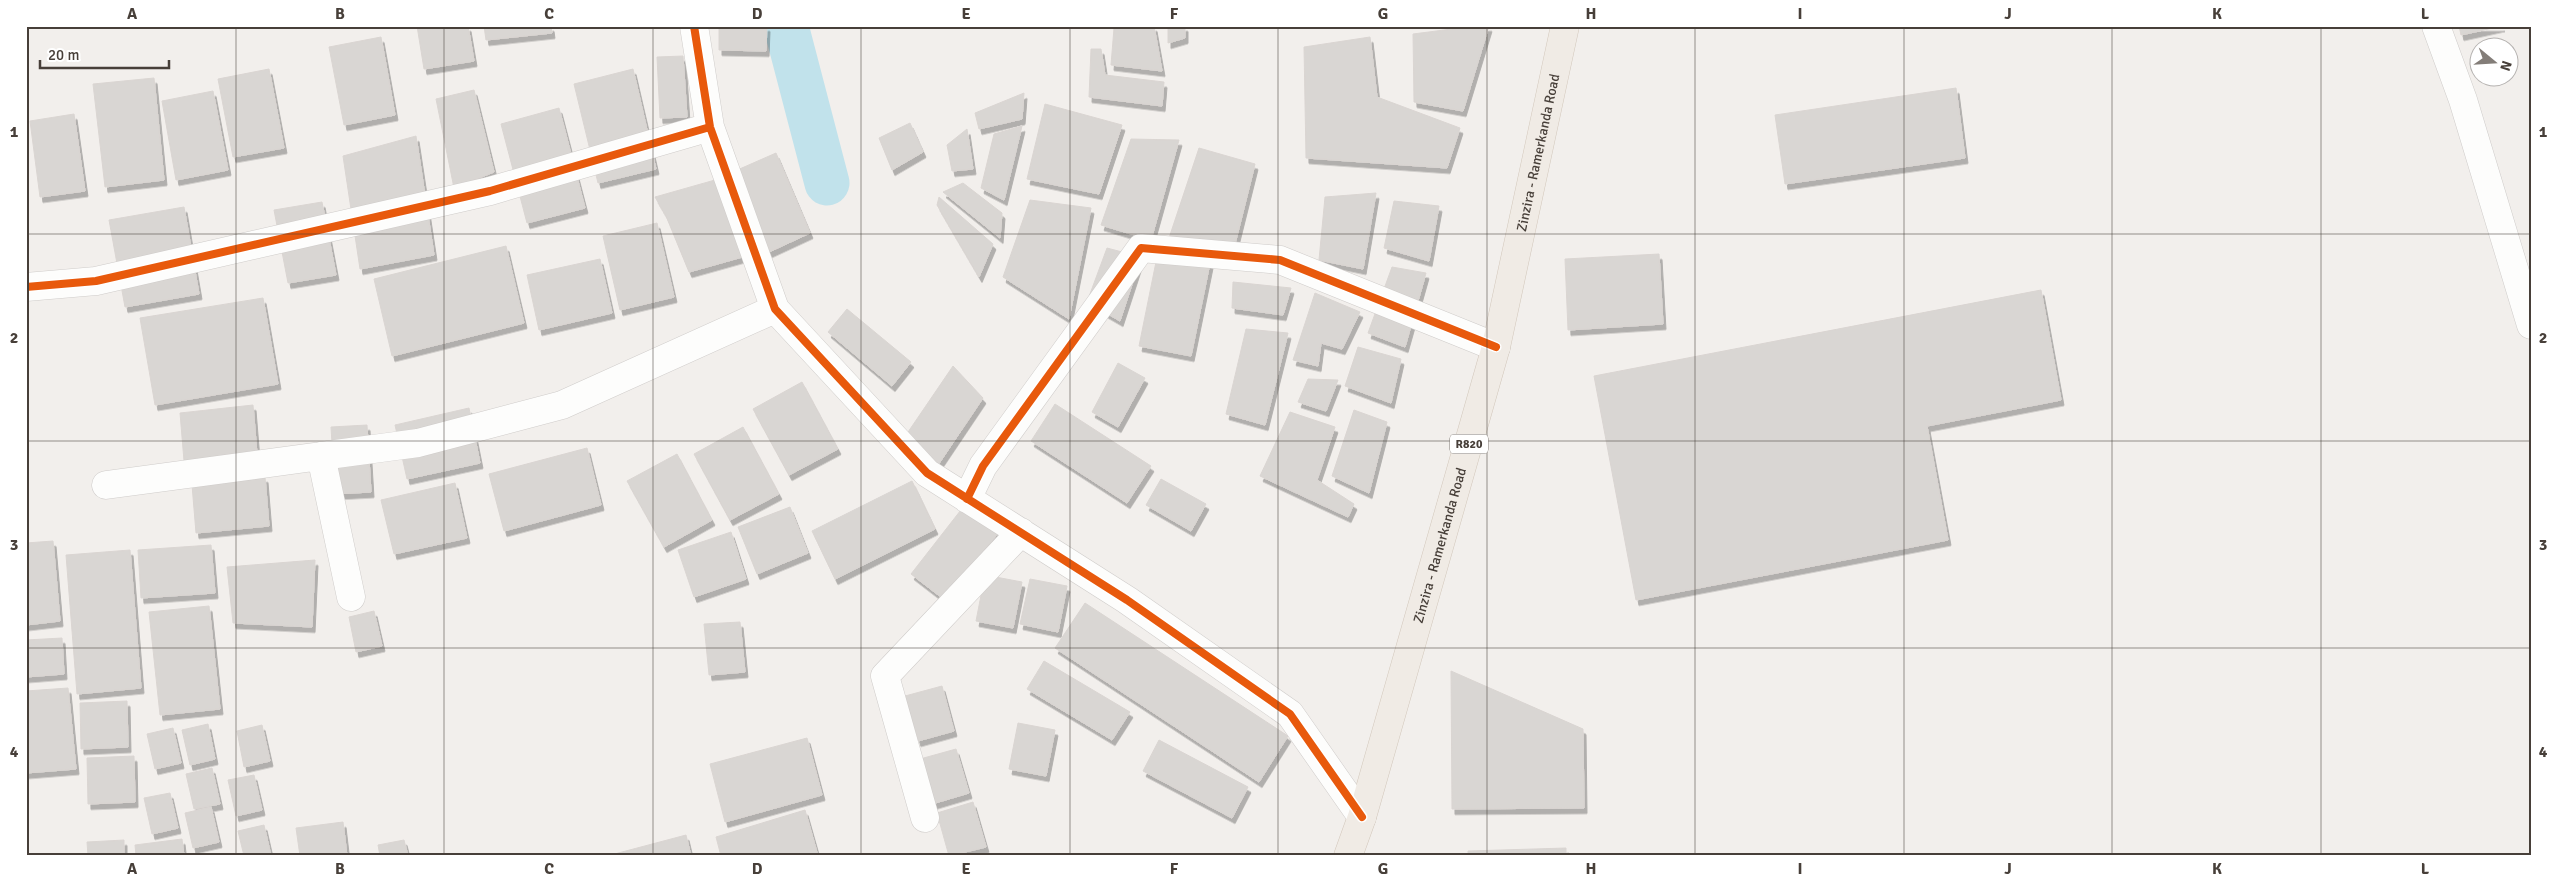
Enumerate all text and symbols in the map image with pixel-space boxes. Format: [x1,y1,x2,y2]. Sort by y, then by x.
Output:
text: A [127,4,138,24]
text: B [335,4,345,24]
text: C [544,4,554,24]
text: D [752,4,763,24]
text: E [961,4,971,24]
text: F [1170,4,1179,24]
text: G [1378,4,1388,24]
text: H [1586,4,1596,24]
text: I [1797,4,1803,24]
text: J [2004,4,2012,24]
text: K [2212,4,2222,24]
text: L [2421,4,2430,24]
scale bar [40,38,169,70]
north arrow [2470,38,2520,88]
text: 20 m [48,46,79,64]
text: N [2496,59,2515,73]
street label: Zinzira - Ramerkanda Road [1513,72,1563,233]
text: 1 [10,122,19,142]
text: 1 [2539,122,2548,142]
text: 2 [10,328,18,348]
text: 2 [2539,328,2547,348]
road number: R820 [1450,434,1488,454]
street label: Zinzira - Ramerkanda Road [1409,466,1470,625]
text: 3 [10,535,18,555]
text: 3 [2539,535,2547,555]
text: 4 [10,742,19,762]
text: 4 [2539,742,2548,762]
text: A [127,859,138,879]
text: B [335,859,345,879]
text: C [544,859,554,879]
text: D [752,859,763,879]
text: E [961,859,971,879]
text: F [1170,859,1179,879]
text: G [1378,859,1388,879]
text: H [1586,859,1596,879]
text: I [1797,859,1803,879]
text: J [2004,859,2012,879]
text: K [2212,859,2222,879]
text: L [2421,859,2430,879]

